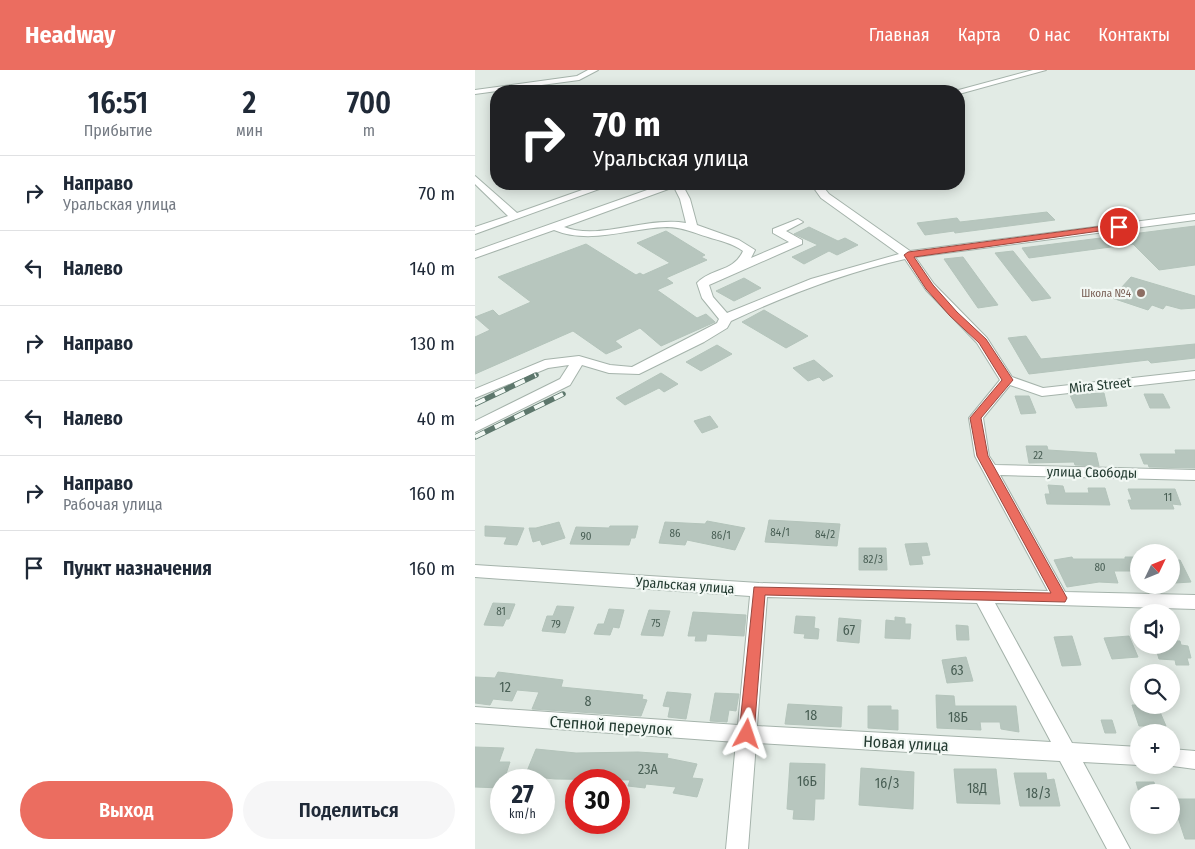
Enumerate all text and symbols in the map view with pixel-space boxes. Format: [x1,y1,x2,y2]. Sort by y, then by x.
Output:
text: Headway [25,21,116,49]
text: Главная [869,24,930,46]
text: Карта [958,24,1001,46]
text: О нас [1029,24,1070,46]
text: Контакты [1098,24,1170,46]
text: 16:51 [88,85,148,121]
text: 2 [243,85,256,121]
text: 700 [347,85,391,121]
text: 70 m [593,103,661,145]
icon: right [510,105,575,170]
text: Прибытие [84,121,152,140]
text: мин [236,121,263,140]
text: m [363,121,375,140]
text: Уральская улица [593,145,749,172]
text: Направо [63,172,133,195]
icon: right [20,179,48,207]
text: 70 m [419,182,455,205]
text: Уральская улица [63,195,176,214]
pin [1098,206,1140,248]
icon: arrive [1105,213,1133,241]
icon: left [20,254,48,282]
text: Налево [63,257,123,280]
text: 140 m [409,257,455,280]
place label: Школа №4 [1081,287,1132,300]
marker: Школа №4 [1135,287,1147,299]
icon: right [20,329,48,357]
text: Направо [63,332,133,355]
text: 130 m [410,332,455,355]
street label: Mira Street [1068,374,1132,397]
icon: left [20,404,48,432]
text: Налево [63,407,123,430]
text: 40 m [417,407,455,430]
house number: 22 [1033,449,1043,462]
street label: улица Свободы [1047,463,1137,482]
text: Направо [63,472,133,495]
icon: right [20,479,48,507]
text: 160 m [409,482,455,505]
house number: 11 [1164,491,1172,504]
text: Рабочая улица [63,495,163,514]
house number: 84/1 [770,526,790,539]
house number: 86 [670,527,681,540]
house number: 84/2 [815,528,835,541]
house number: 86/1 [711,529,731,542]
house number: 90 [580,530,592,543]
north arrow [1130,544,1180,594]
map controls [1130,544,1180,834]
house number: 82/3 [863,553,883,566]
icon: arrive [20,554,48,582]
text: Пункт назначения [63,557,212,580]
text: 160 m [409,557,455,580]
house number: 80 [1094,561,1106,574]
street label: Уральская улица [634,573,735,597]
button: sound [1130,604,1180,654]
house number: 81 [496,605,506,618]
house number: 75 [651,617,661,630]
house number: 79 [551,618,561,631]
house number: 67 [843,622,855,639]
house number: 63 [950,662,964,679]
button: search [1130,664,1180,714]
house number: 12 [499,679,511,696]
house number: 8 [585,693,592,710]
position arrow [720,707,772,759]
house number: 18 [805,707,817,724]
house number: 18Б [948,709,968,726]
street label: Степной переулок [549,712,673,739]
button: + [1130,724,1180,774]
street label: Новая улица [863,732,949,755]
house number: 23А [638,761,659,778]
speed limit sign: 30 [565,769,630,834]
house number: 16Б [797,773,817,790]
house number: 16/3 [875,775,899,792]
text: 27 [511,780,534,810]
house number: 18Д [967,780,987,797]
button: Выход [20,781,233,839]
button: Поделиться [243,781,455,839]
button: − [1130,784,1180,834]
house number: 18/3 [1026,785,1050,802]
text: km/h [509,807,536,821]

